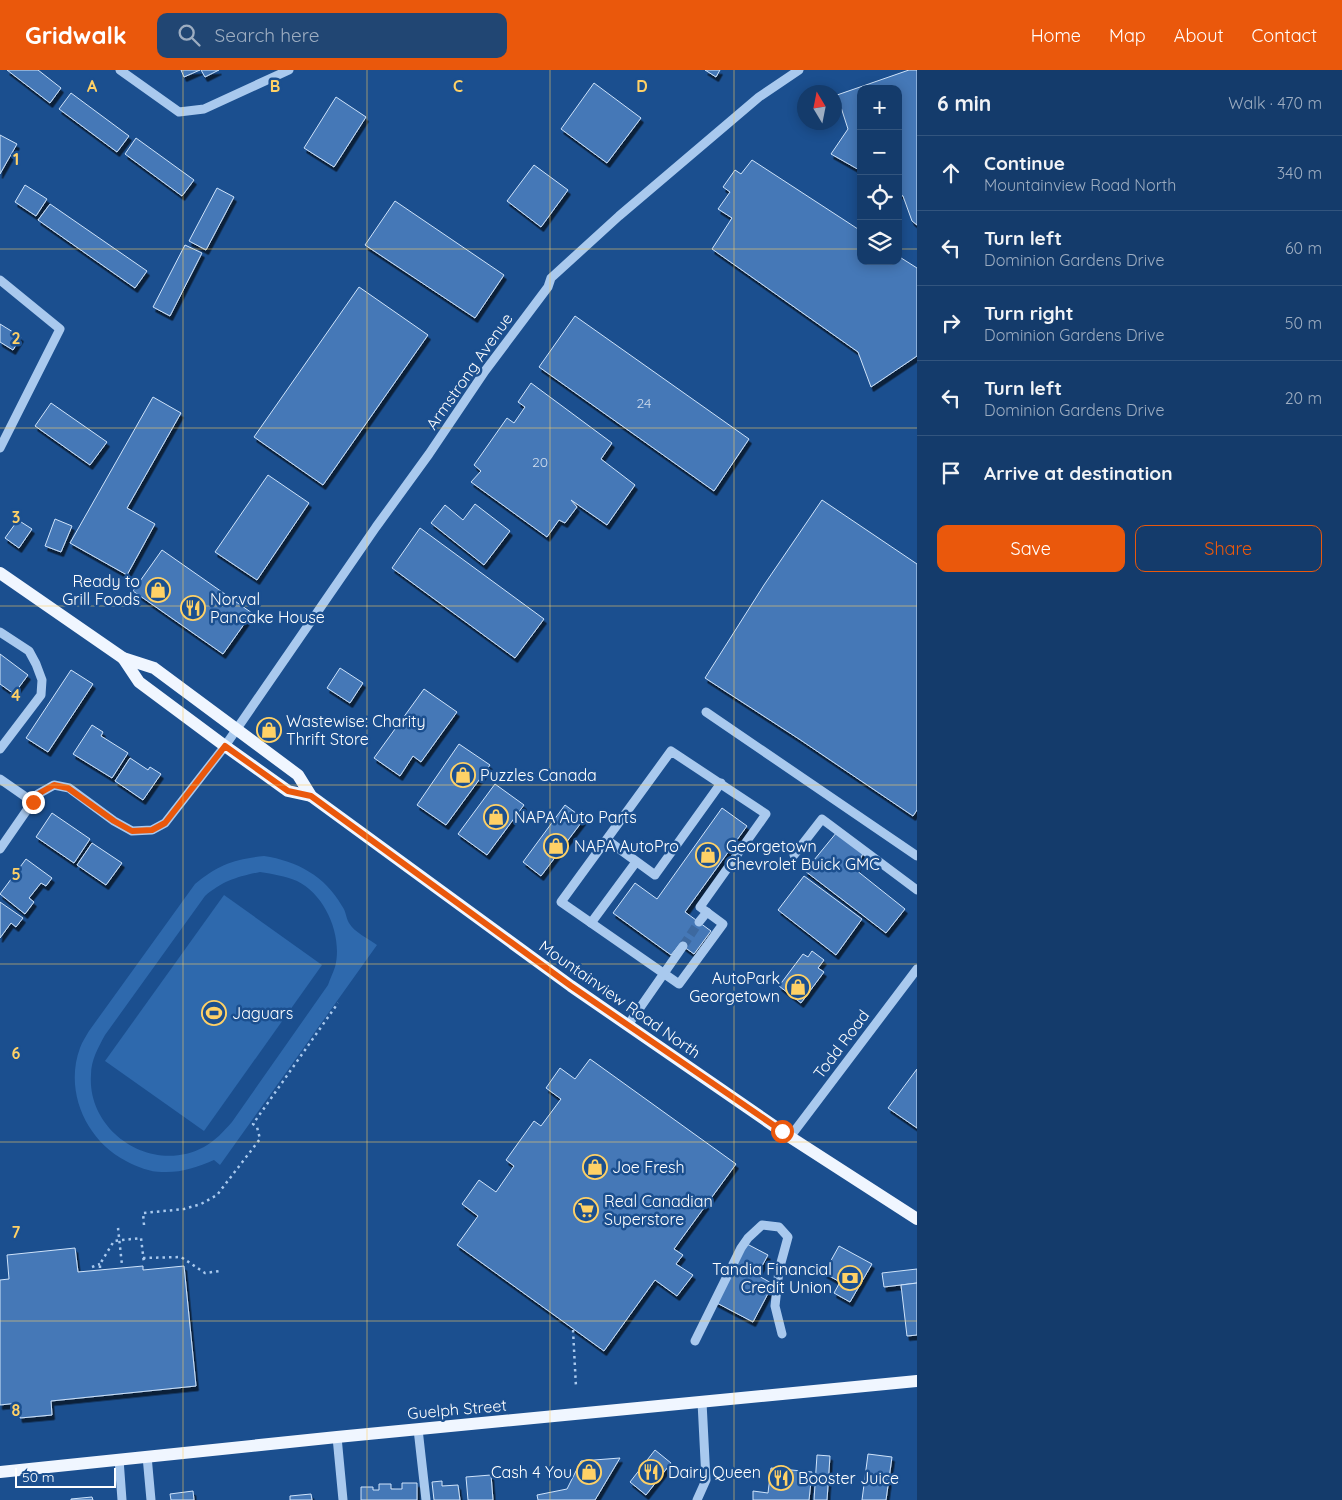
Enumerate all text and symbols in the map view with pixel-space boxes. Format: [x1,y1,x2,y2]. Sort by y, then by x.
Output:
search box [157,13,507,58]
text: Gridwalk [25,20,127,50]
icon: search [175,21,203,49]
text: Search here [215,23,319,47]
text: Home [1031,24,1081,47]
text: Map [1109,24,1146,47]
text: About [1174,24,1224,47]
text: Contact [1252,24,1317,47]
text: A [87,76,98,96]
text: B [270,76,280,96]
text: C [453,76,463,96]
text: D [636,76,648,96]
north arrow [797,85,842,130]
map controls [857,85,902,265]
button: + [857,85,902,130]
text: 6 min [937,90,991,116]
text: Walk · 470 m [1228,93,1322,113]
button: − [857,130,902,175]
text: 1 [13,149,19,169]
text: Continue [984,151,1065,175]
icon: ahead [937,159,965,187]
text: 340 m [1277,163,1322,183]
button: locate [857,175,902,220]
text: Mountainview Road North [984,175,1176,195]
button: layers [857,220,902,265]
text: Turn left [984,226,1062,250]
icon: left [937,234,965,262]
text: 60 m [1285,238,1322,258]
text: Dominion Gardens Drive [984,250,1164,270]
text: Turn right [984,301,1073,325]
street label: Armstrong Avenue [421,309,517,433]
icon: right [937,309,965,337]
text: 50 m [1285,313,1322,333]
text: Dominion Gardens Drive [984,325,1164,345]
text: 2 [11,328,21,348]
text: Turn left [984,376,1062,400]
icon: left [937,384,965,412]
text: 20 m [1285,388,1322,408]
house number: 24 [637,394,651,412]
text: Dominion Gardens Drive [984,400,1164,420]
house number: 20 [532,453,548,471]
icon: arrive [937,459,965,487]
text: Arrive at destination [984,461,1173,485]
text: 3 [12,507,20,527]
button: Save [937,525,1125,572]
button: Share [1135,525,1322,572]
place label: Ready to Grill Foods [62,571,140,609]
shop icon: Ready to Grill Foods [145,577,171,603]
place label: Norval Pancake House [210,589,325,627]
restaurant icon: Norval Pancake House [180,595,206,621]
text: 4 [11,685,21,705]
place label: Wastewise: Charity Thrift Store [286,711,426,749]
shop icon: Wastewise: Charity Thrift Store [256,717,282,743]
shop icon: Puzzles Canada [450,762,476,788]
place label: Puzzles Canada [480,765,597,785]
route end [22,791,45,814]
shop icon: NAPA Auto Parts [483,804,509,830]
place label: NAPA Auto Parts [514,807,637,827]
shop icon: NAPA AutoPro [543,833,569,859]
place label: NAPA AutoPro [574,836,679,856]
place label: Georgetown Chevrolet Buick GMC [726,836,880,874]
shop icon: Georgetown Chevrolet Buick GMC [695,842,721,868]
text: 5 [11,864,21,884]
street label: Mountainview Road North [535,936,705,1062]
place label: AutoPark Georgetown [689,968,780,1006]
shop icon: AutoPark Georgetown [785,974,811,1000]
sports icon: Jaguars [201,1000,227,1026]
place label: Jaguars [232,1003,293,1023]
street label: Todd Road [809,1006,873,1082]
text: 6 [12,1043,21,1063]
route start [771,1120,794,1143]
shop icon: Joe Fresh [582,1154,608,1180]
place label: Joe Fresh [612,1157,685,1177]
place label: Real Canadian Superstore [604,1191,713,1229]
supermarket icon: Real Canadian Superstore [573,1197,599,1223]
text: 7 [12,1222,21,1242]
place label: Tandia Financial Credit Union [712,1259,832,1297]
bank icon: Tandia Financial Credit Union [837,1265,863,1291]
street label: Guelph Street [406,1395,508,1423]
text: 8 [12,1400,21,1420]
shop icon: Cash 4 You [576,1459,602,1485]
restaurant icon: Dairy Queen [638,1459,664,1485]
place label: Cash 4 You [491,1462,572,1482]
place label: Dairy Queen [668,1462,761,1482]
scale bar [15,1465,116,1488]
restaurant icon: Booster Juice [768,1465,794,1491]
text: 50 m [22,1468,55,1486]
place label: Booster Juice [798,1468,899,1488]

